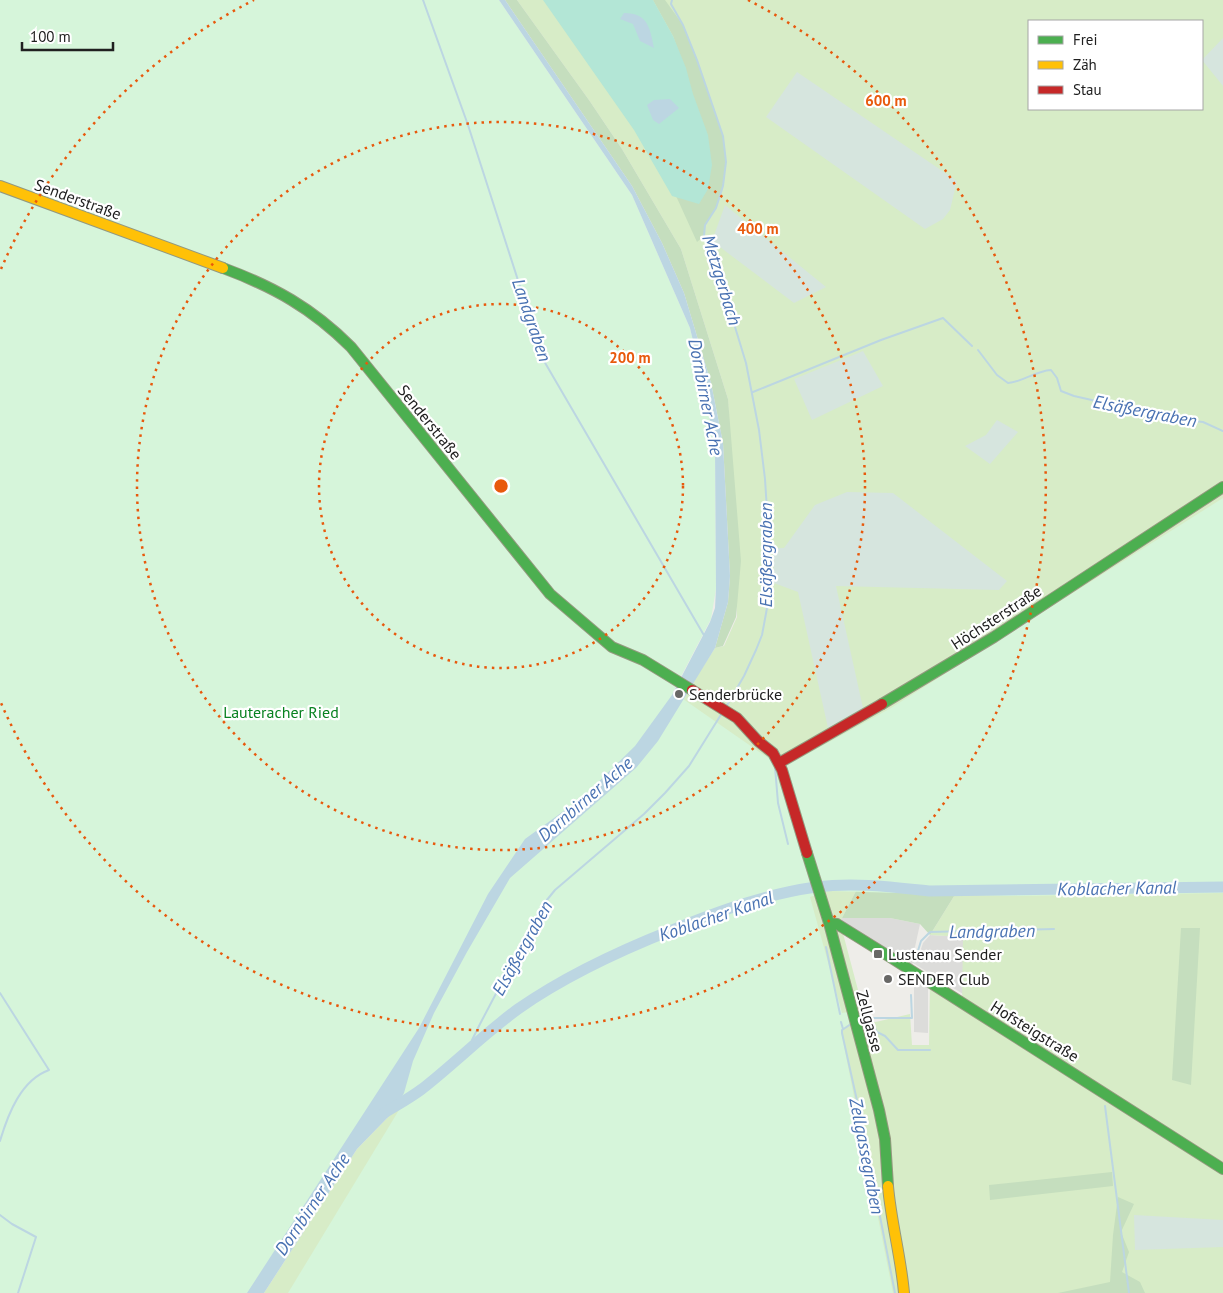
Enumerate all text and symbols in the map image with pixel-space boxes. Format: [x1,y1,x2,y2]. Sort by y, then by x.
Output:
scale bar [22,20,114,52]
legend [1028,20,1203,110]
text: 100 m [30,27,71,46]
text: Frei [1073,30,1098,49]
text: Zäh [1073,55,1097,74]
text: Stau [1073,80,1102,99]
text: 600 m [865,91,907,110]
street label: Senderstraße [32,174,124,224]
text: 400 m [737,219,779,238]
water label: Metzgerbach [697,232,747,328]
water label: Landgraben [507,275,557,365]
water label: Dornbirner Ache [683,337,729,458]
text: 200 m [609,348,651,367]
street label: Senderstraße [394,380,466,464]
water label: Elsäßergraben [1091,390,1199,432]
centre of rings [492,477,510,495]
water label: Elsäßergraben [754,502,777,608]
street label: Höchsterstraße [947,580,1045,654]
place label: Senderbrücke [689,684,782,704]
marker: Senderbrücke [673,688,685,700]
park label: Lauteracher Ried [223,702,339,722]
water label: Dornbirner Ache [533,751,638,847]
water label: Koblacher Kanal [1057,875,1177,901]
water label: Koblacher Kanal [656,886,776,946]
water label: Elsäßergraben [486,896,558,1000]
water label: Landgraben [949,919,1035,943]
place label: Lustenau Sender [888,944,1002,964]
marker: Lustenau Sender [872,948,884,960]
place label: SENDER Club [898,969,990,989]
marker: SENDER Club [882,973,894,985]
street label: Zellgasse [852,988,888,1054]
street label: Hofsteigstraße [987,996,1083,1066]
water label: Zellgassegraben [844,1095,890,1216]
water label: Dornbirner Ache [269,1148,355,1260]

